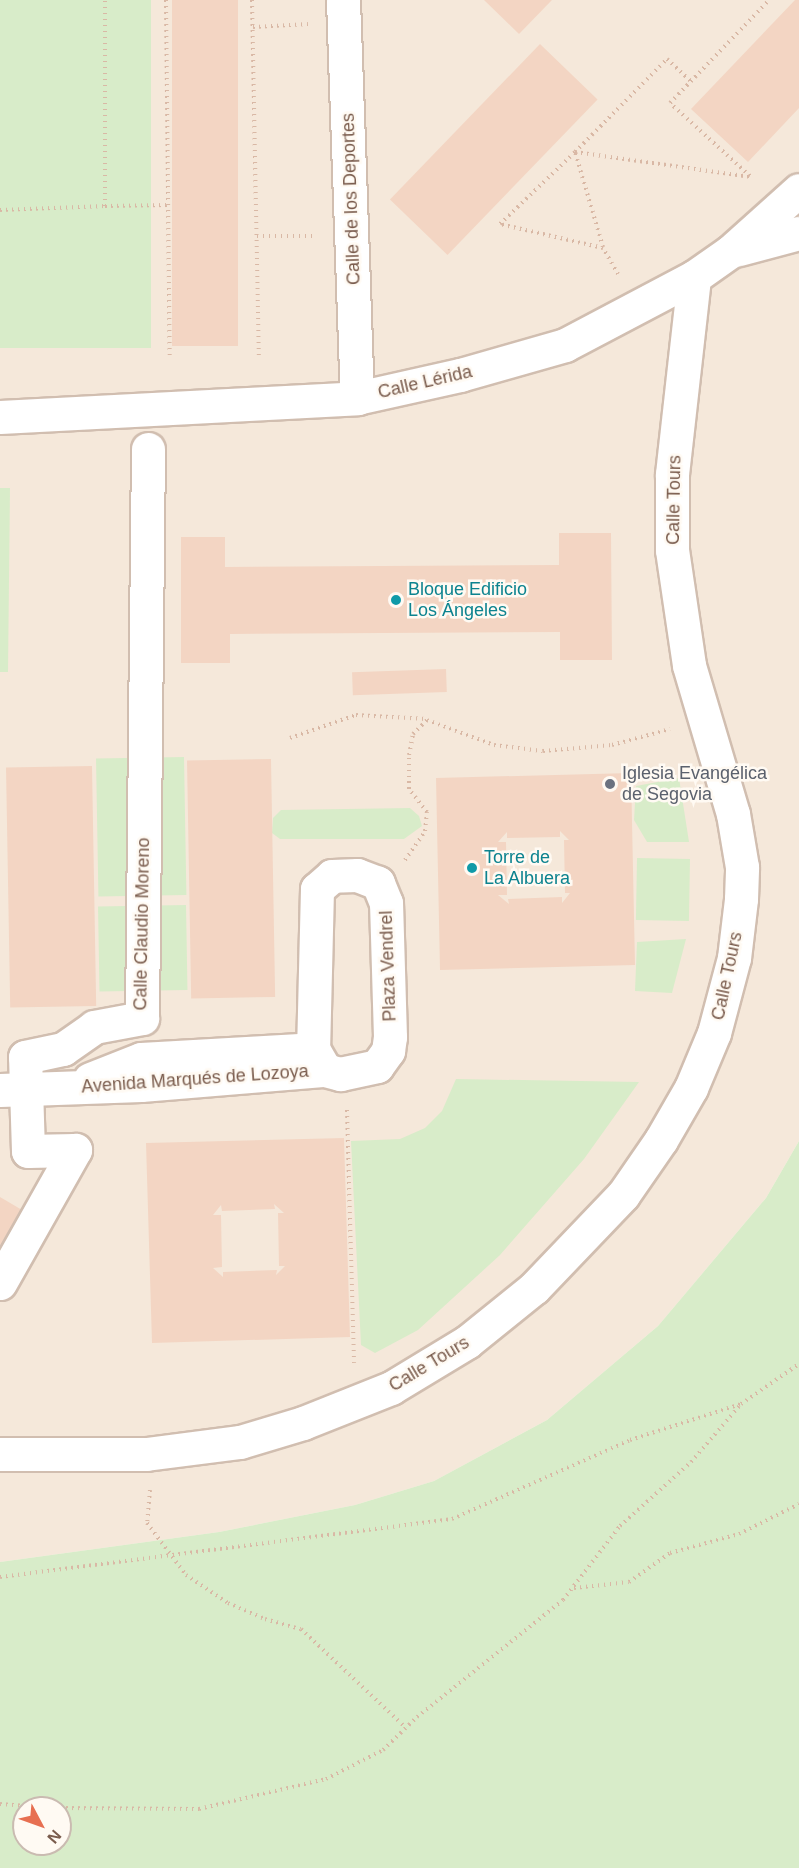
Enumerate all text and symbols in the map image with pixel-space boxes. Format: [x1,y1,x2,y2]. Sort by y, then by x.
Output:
street label: Calle de los Deportes [337,113,365,285]
street label: Calle Lérida [376,361,474,403]
street label: Calle Tours [662,455,686,545]
place label: Bloque Edificio Los Ángeles [408,579,527,622]
marker: Bloque Edificio Los Ángeles [389,593,403,607]
place label: Iglesia Evangélica de Segovia [622,763,767,806]
marker: Iglesia Evangélica de Segovia [603,777,617,791]
street label: Calle Claudio Moreno [130,837,154,1011]
place label: Torre de La Albuera [484,847,571,890]
marker: Torre de La Albuera [465,861,479,875]
street label: Plaza Vendrel [375,910,401,1022]
street label: Calle Tours [707,930,747,1022]
street label: Avenida Marqués de Lozoya [81,1060,309,1098]
street label: Calle Tours [385,1332,473,1396]
north arrow [12,1796,72,1856]
text: N [44,1827,65,1847]

